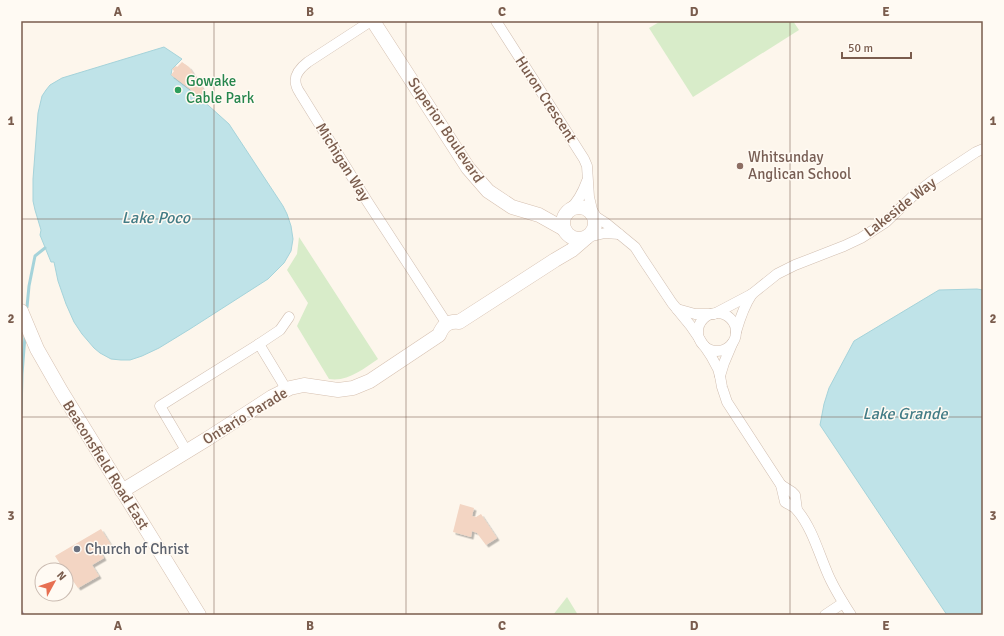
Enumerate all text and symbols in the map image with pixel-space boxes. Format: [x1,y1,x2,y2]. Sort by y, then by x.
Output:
text: A [114,4,123,20]
text: B [306,4,314,20]
text: C [498,4,506,20]
text: D [690,4,699,20]
text: E [882,4,890,20]
scale bar [842,34,911,60]
text: 50 m [848,41,873,56]
street label: Huron Crescent [511,53,581,145]
place label: Gowake Cable Park [186,72,255,107]
street label: Superior Boulevard [404,74,488,186]
marker: Gowake Cable Park [173,85,183,95]
text: 1 [7,113,15,129]
text: 1 [989,113,997,129]
street label: Michigan Way [312,119,374,205]
place label: Whitsunday Anglican School [748,148,851,183]
marker: Whitsunday Anglican School [735,161,745,171]
street label: Lakeside Way [861,173,939,241]
water label: Lake Poco [122,208,191,228]
text: 2 [7,311,15,327]
text: 2 [989,311,997,327]
street label: Ontario Parade [199,384,291,448]
street label: Beaconsfield Road East [59,397,153,533]
water label: Lake Grande [863,404,948,424]
text: 3 [7,508,15,524]
text: 3 [989,508,997,524]
place label: Church of Christ [85,540,189,558]
marker: Church of Christ [72,544,82,554]
north arrow [34,562,74,602]
text: N [54,569,69,583]
text: A [114,618,123,634]
text: B [306,618,314,634]
text: C [498,618,506,634]
text: D [690,618,699,634]
text: E [882,618,890,634]

